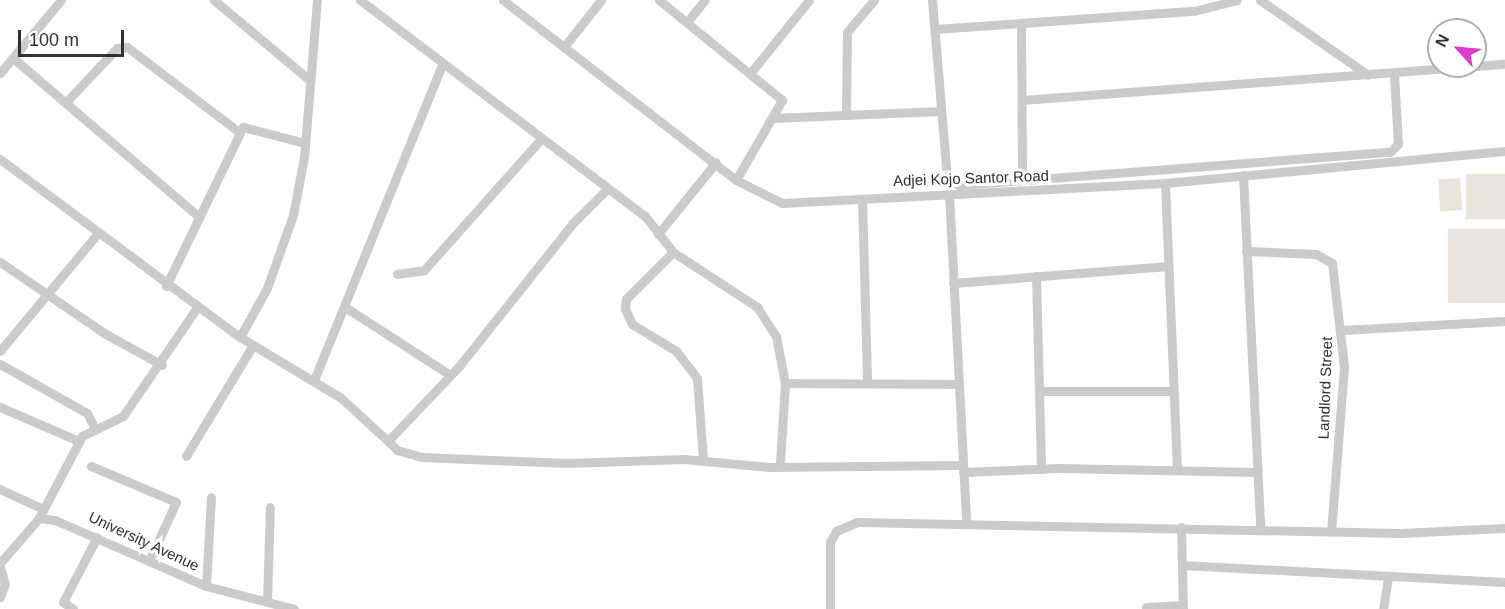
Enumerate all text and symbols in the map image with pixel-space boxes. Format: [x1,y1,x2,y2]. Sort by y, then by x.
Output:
scale bar [21,18,128,56]
north arrow [1427,18,1487,78]
text: 100 m [29,30,79,50]
text: N [1432,31,1452,50]
street label: Adjei Kojo Santor Road [893,166,1049,190]
street label: Landlord Street [1314,336,1336,440]
street label: University Avenue [86,507,202,575]

